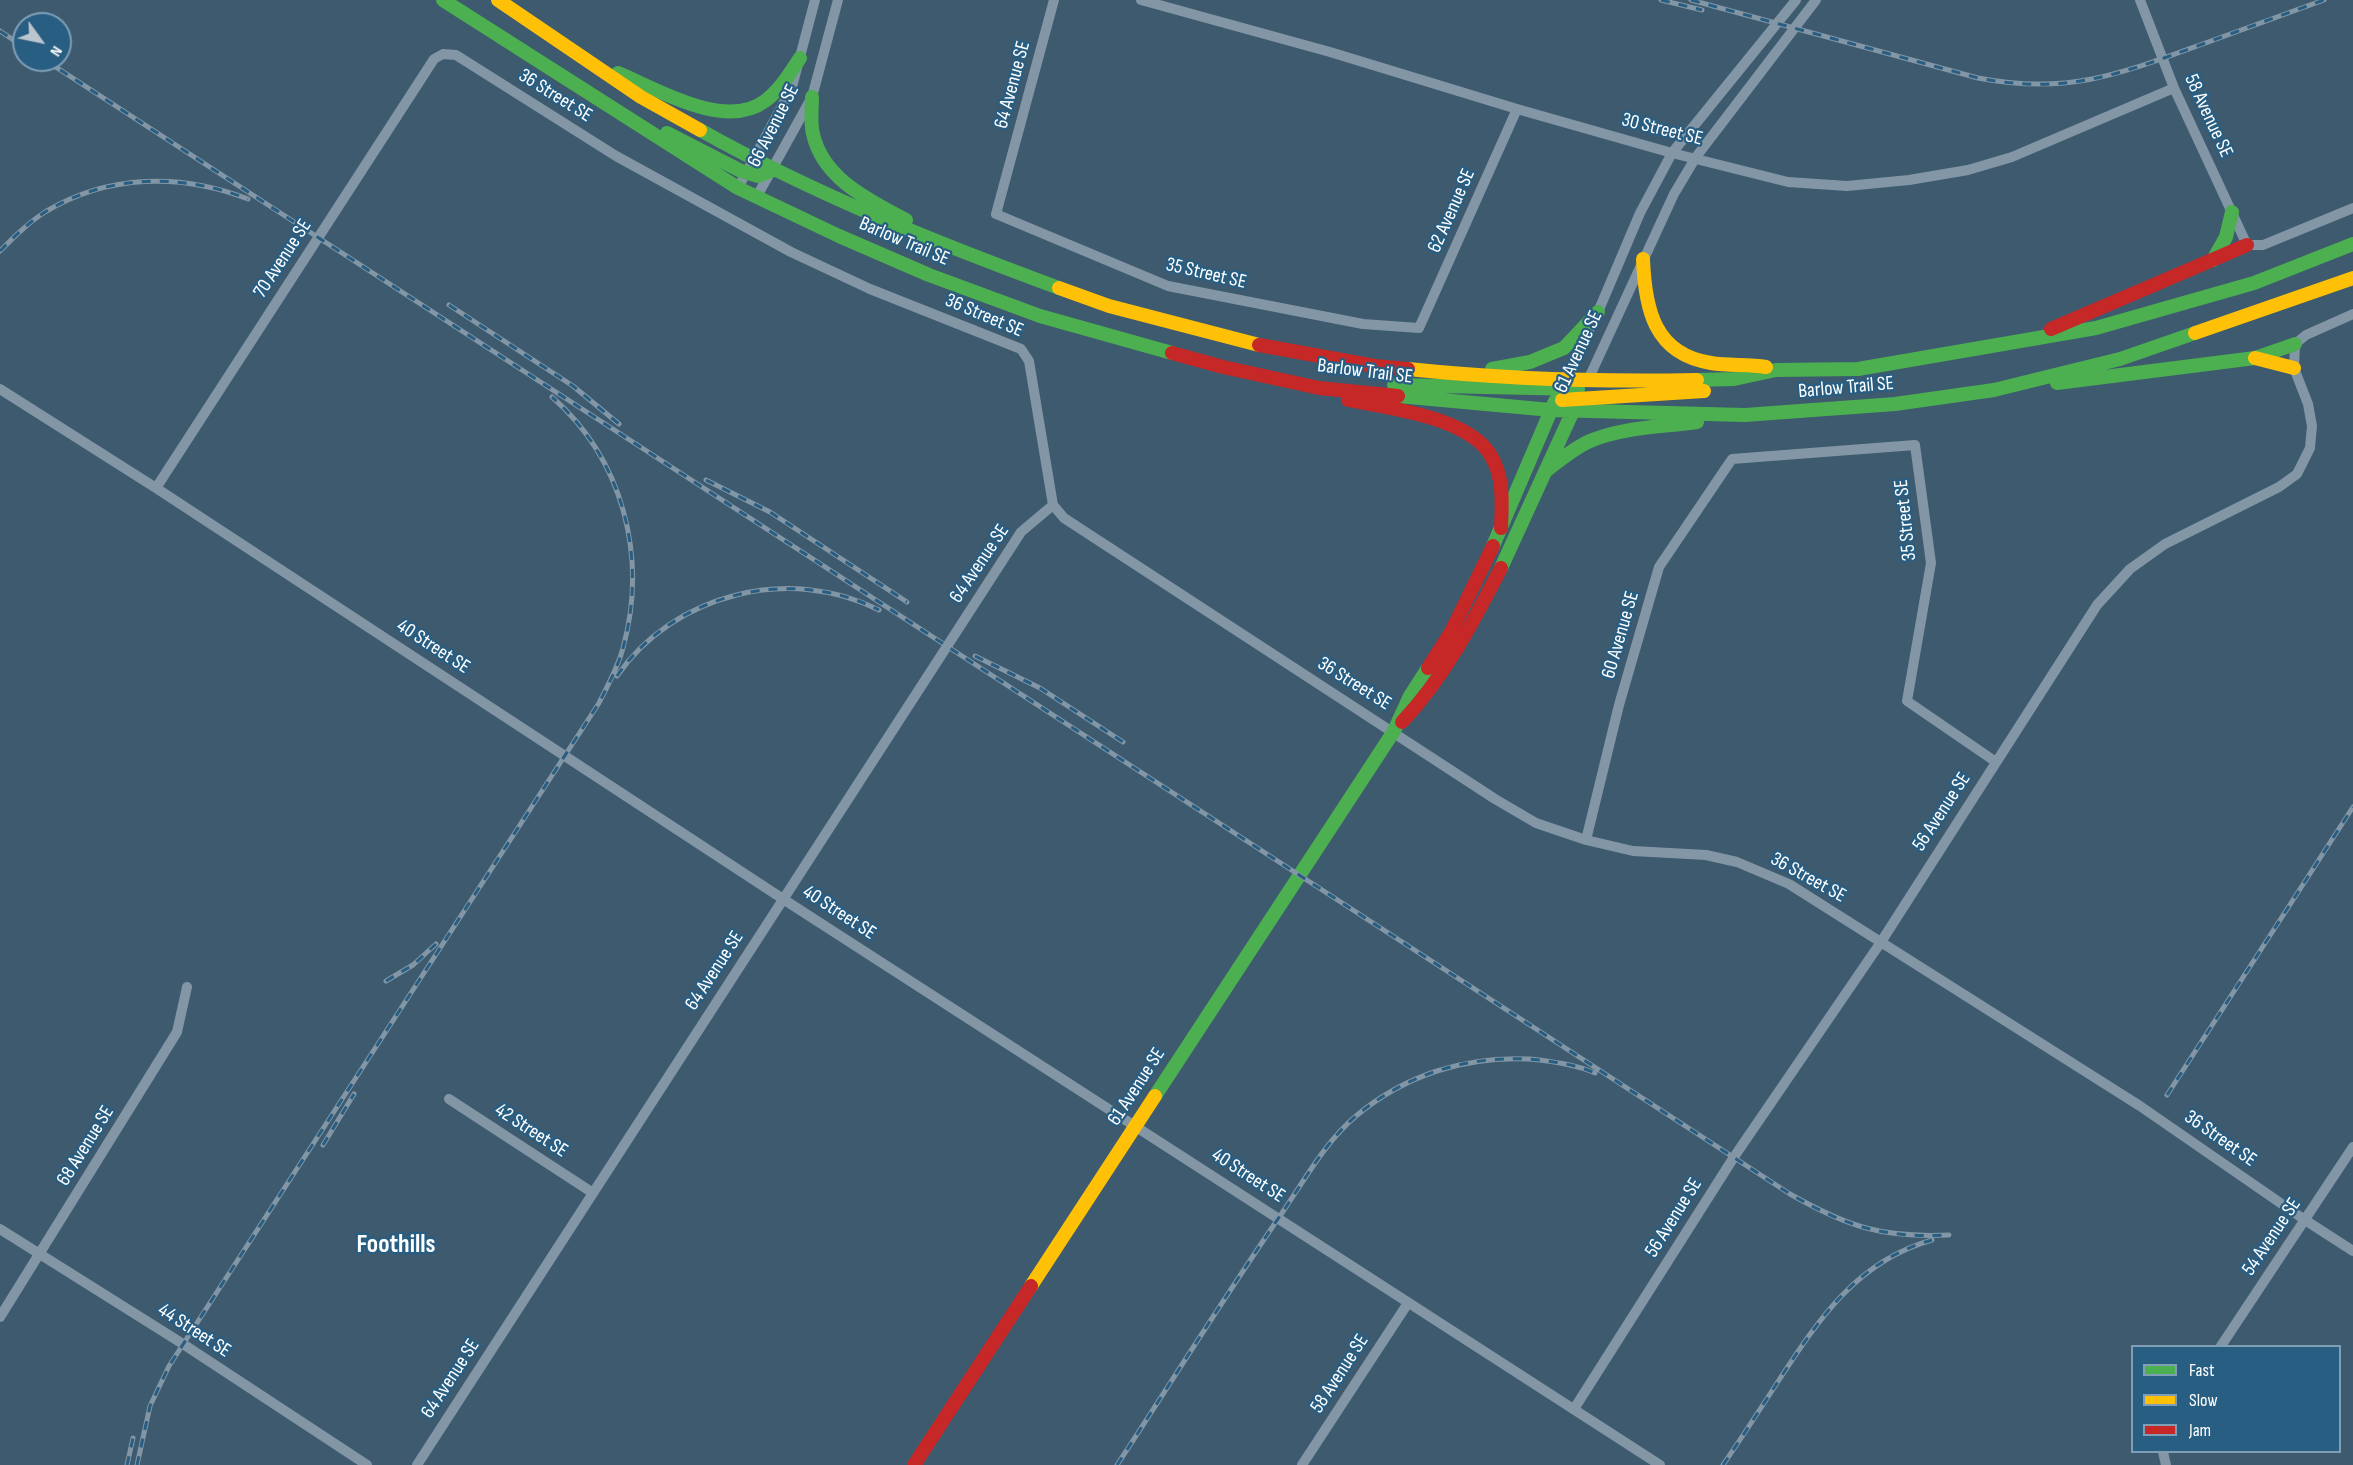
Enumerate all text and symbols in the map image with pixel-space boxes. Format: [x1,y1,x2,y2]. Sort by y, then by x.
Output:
north arrow [12,12,72,72]
street label: 64 Avenue SE [990,39,1036,131]
text: N [46,42,66,60]
street label: 36 Street SE [514,64,596,128]
street label: 58 Avenue SE [2178,71,2238,161]
street label: 66 Avenue SE [743,81,805,171]
street label: 30 Street SE [1619,108,1705,152]
street label: 62 Avenue SE [1423,165,1481,257]
street label: Barlow Trail SE [855,212,953,272]
street label: 70 Avenue SE [249,215,317,303]
street label: 35 Street SE [1163,253,1249,295]
street label: 36 Street SE [941,289,1027,343]
street label: 61 Avenue SE [1550,307,1608,397]
street label: Barlow Trail SE [1316,354,1414,390]
street label: Barlow Trail SE [1797,372,1895,404]
street label: 35 Street SE [1890,478,1922,562]
street label: 64 Avenue SE [945,520,1015,608]
street label: 60 Avenue SE [1597,589,1645,681]
street label: 40 Street SE [392,614,474,680]
street label: 36 Street SE [1313,652,1395,716]
street label: 56 Avenue SE [1908,768,1976,856]
street label: 36 Street SE [1766,848,1850,908]
street label: 40 Street SE [798,880,880,946]
street label: 64 Avenue SE [681,927,749,1015]
street label: 61 Avenue SE [1103,1044,1171,1130]
street label: 42 Street SE [490,1099,572,1163]
street label: 68 Avenue SE [52,1102,120,1190]
street label: 36 Street SE [2179,1106,2261,1172]
street label: 40 Street SE [1207,1143,1289,1209]
street label: 56 Avenue SE [1640,1174,1708,1262]
street label: 54 Avenue SE [2237,1194,2307,1280]
district label: Foothills [357,1229,435,1261]
street label: 44 Street SE [153,1299,235,1363]
street label: 58 Avenue SE [1306,1330,1374,1418]
street label: 64 Avenue SE [417,1335,485,1423]
legend [2131,1345,2341,1453]
text: Fast [2189,1360,2214,1381]
text: Slow [2189,1390,2218,1411]
text: Jam [2189,1420,2211,1441]

